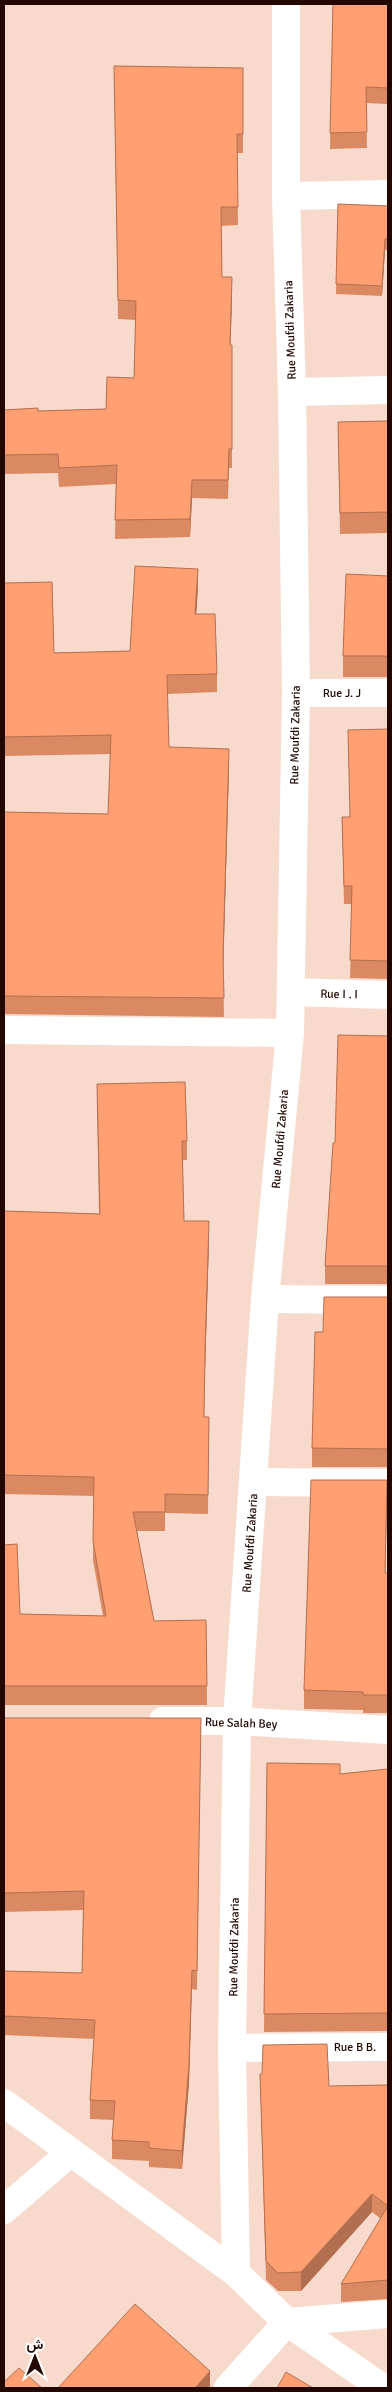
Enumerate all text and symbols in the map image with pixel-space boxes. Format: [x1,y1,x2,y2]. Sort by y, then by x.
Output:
street label: Rue Moufdi Zakaria [281,280,300,380]
street label: Rue Moufdi Zakaria [287,685,304,785]
street label: Rue J. J [323,686,361,701]
street label: Rue I . I [320,987,358,1002]
street label: Rue Moufdi Zakaria [269,1089,292,1189]
street label: Rue Moufdi Zakaria [240,1493,261,1593]
street label: Rue Salah Bey [205,1715,278,1732]
street label: Rue Moufdi Zakaria [226,1897,243,1997]
street label: Rue B B. [334,2040,376,2055]
north arrow [10,2332,60,2382]
text: ش [27,2336,44,2353]

